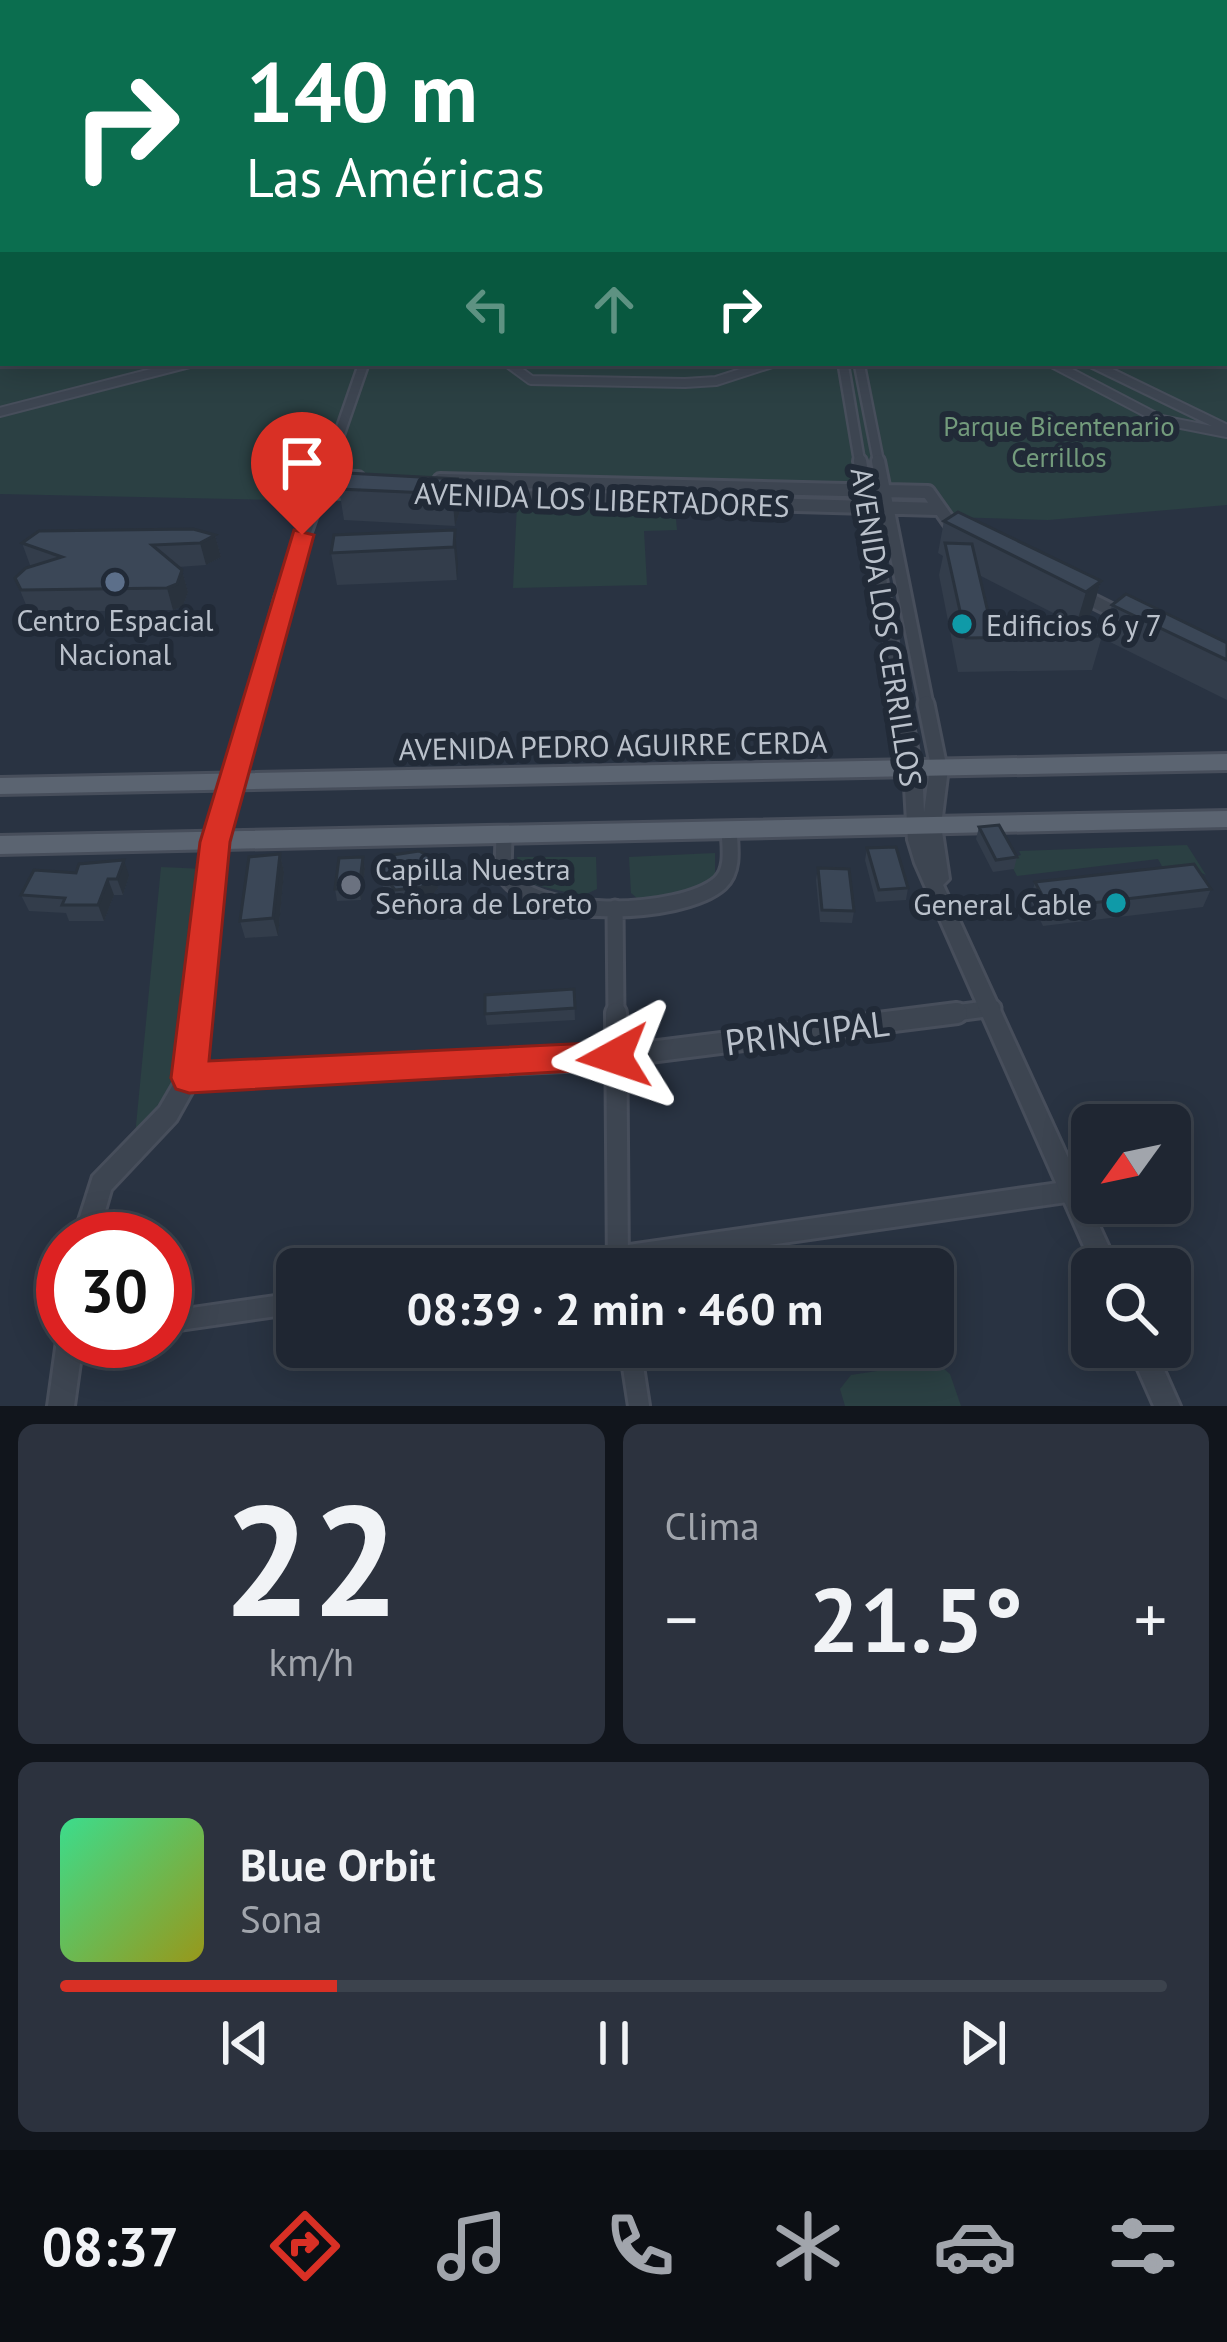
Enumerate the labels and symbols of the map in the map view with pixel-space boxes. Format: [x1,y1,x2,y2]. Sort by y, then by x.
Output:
park label: Parque Bicentenario Cerrillos [943,409,1175,474]
pin [251,412,353,535]
street label: AVENIDA LOS CERRILLOS [843,465,931,789]
street label: AVENIDA LOS LIBERTADORES [414,473,790,525]
marker: Centro Espacial Nacional [102,569,128,595]
place label: Centro Espacial Nacional [16,600,214,673]
place label: Edificios 6 y 7 [986,605,1162,644]
marker: Edificios 6 y 7 [949,611,975,637]
street label: AVENIDA PEDRO AGUIRRE CERDA [398,722,828,768]
place label: Capilla Nuestra Señora de Loreto [375,849,592,922]
marker: Capilla Nuestra Señora de Loreto [338,872,364,898]
place label: General Cable [913,884,1092,923]
marker: General Cable [1103,890,1129,916]
position arrow [551,994,677,1120]
street label: PRINCIPAL [722,999,892,1065]
north arrow [1071,1104,1191,1224]
speed limit sign: 30 [36,1212,192,1368]

